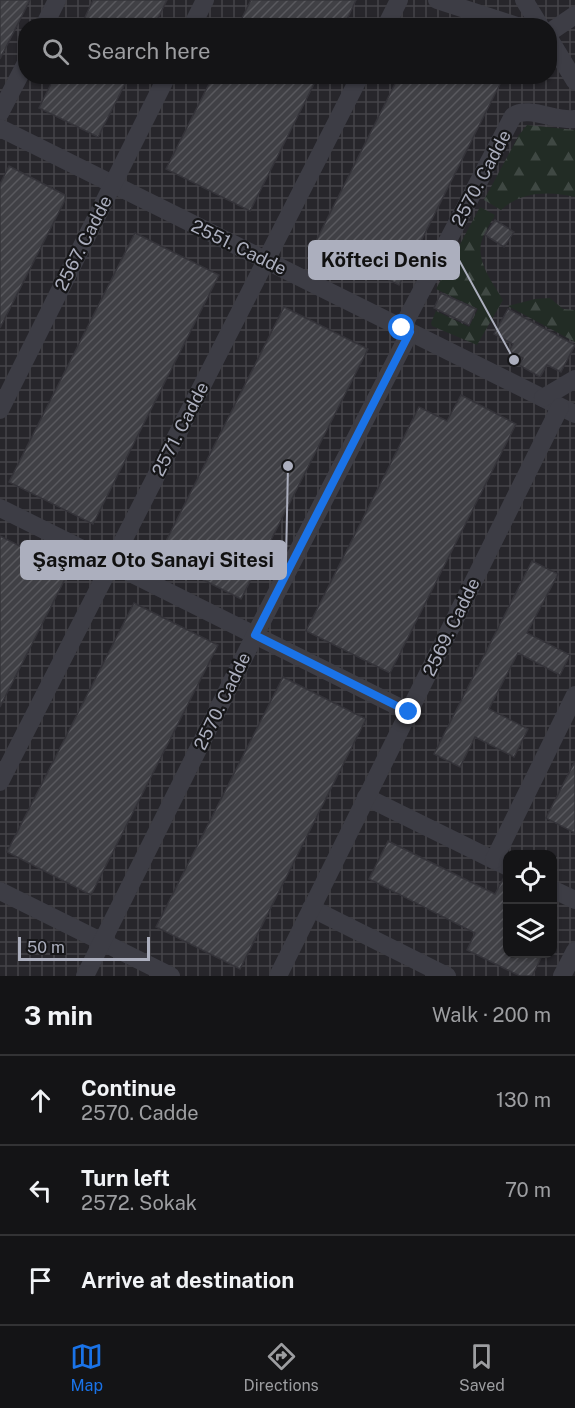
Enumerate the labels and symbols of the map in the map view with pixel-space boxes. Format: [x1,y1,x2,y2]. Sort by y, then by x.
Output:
street label: 2570. Cadde [447,126,515,230]
street label: 2567. Cadde [50,192,116,294]
street label: 2551. Cadde [188,215,290,279]
callout: Köfteci Denis [309,241,459,279]
text: Köfteci Denis [321,248,447,272]
route start [388,314,414,340]
street label: 2571. Cadde [147,378,213,480]
callout: Şaşmaz Oto Sanayi Sitesi [21,541,286,579]
text: Şaşmaz Oto Sanayi Sitesi [32,548,274,572]
street label: 2569. Cadde [418,574,484,680]
street label: 2570. Cadde [189,649,255,753]
route end [395,698,421,724]
scale bar [18,934,150,962]

